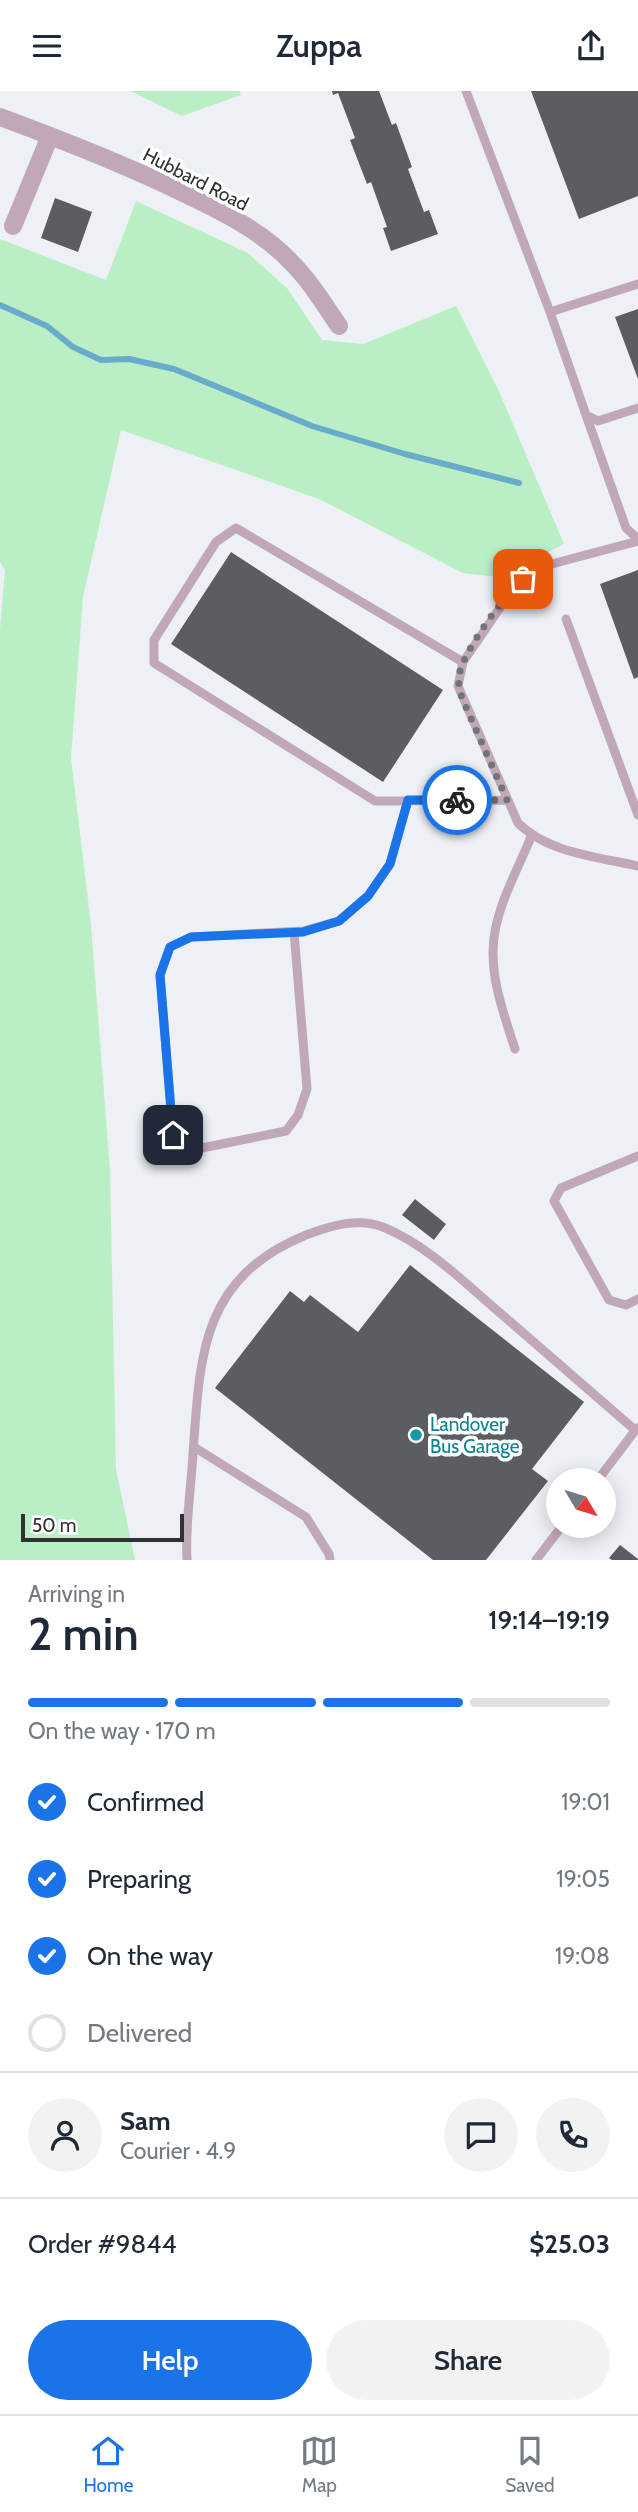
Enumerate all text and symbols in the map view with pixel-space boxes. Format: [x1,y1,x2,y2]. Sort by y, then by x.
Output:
text: Zuppa [276,26,362,65]
icon: menu [28,27,66,65]
icon: share [572,27,610,65]
street label: Hubbard Road [139,143,252,216]
pin [493,549,553,609]
icon: bag [504,560,542,598]
courier [422,765,492,835]
icon: bike [438,781,476,819]
pin [143,1105,203,1165]
icon: home [154,1116,192,1154]
place label: Landover Bus Garage [430,1413,520,1458]
marker: Landover Bus Garage [408,1427,424,1443]
north arrow [546,1468,616,1538]
map controls [546,1468,616,1538]
scale bar [21,1511,184,1543]
text: 50 m [32,1514,76,1537]
text: Arriving in [28,1580,125,1608]
text: 19:14–19:19 [488,1604,610,1636]
text: 2 min [28,1606,139,1662]
text: On the way · 170 m [28,1717,216,1745]
icon: check [28,1783,66,1821]
text: Confirmed [87,1786,204,1818]
text: 19:01 [561,1788,610,1816]
icon: check [28,1860,66,1898]
text: Preparing [87,1863,191,1895]
text: 19:05 [556,1865,610,1893]
icon: check [28,1937,66,1975]
text: On the way [87,1940,213,1972]
text: 19:08 [555,1942,610,1970]
text: Delivered [87,2017,192,2049]
button: person [28,2098,102,2172]
button: chat [444,2098,518,2172]
button: phone [536,2098,610,2172]
text: Sam [120,2105,171,2137]
text: Courier · 4.9 [120,2137,236,2165]
text: Order #9844 [28,2228,176,2260]
text: $25.03 [529,2228,610,2260]
button: Help [28,2320,312,2400]
button: Share [326,2320,610,2400]
tab: Home [83,2432,133,2497]
tab: Map [300,2432,338,2497]
tab: Saved [505,2432,555,2497]

